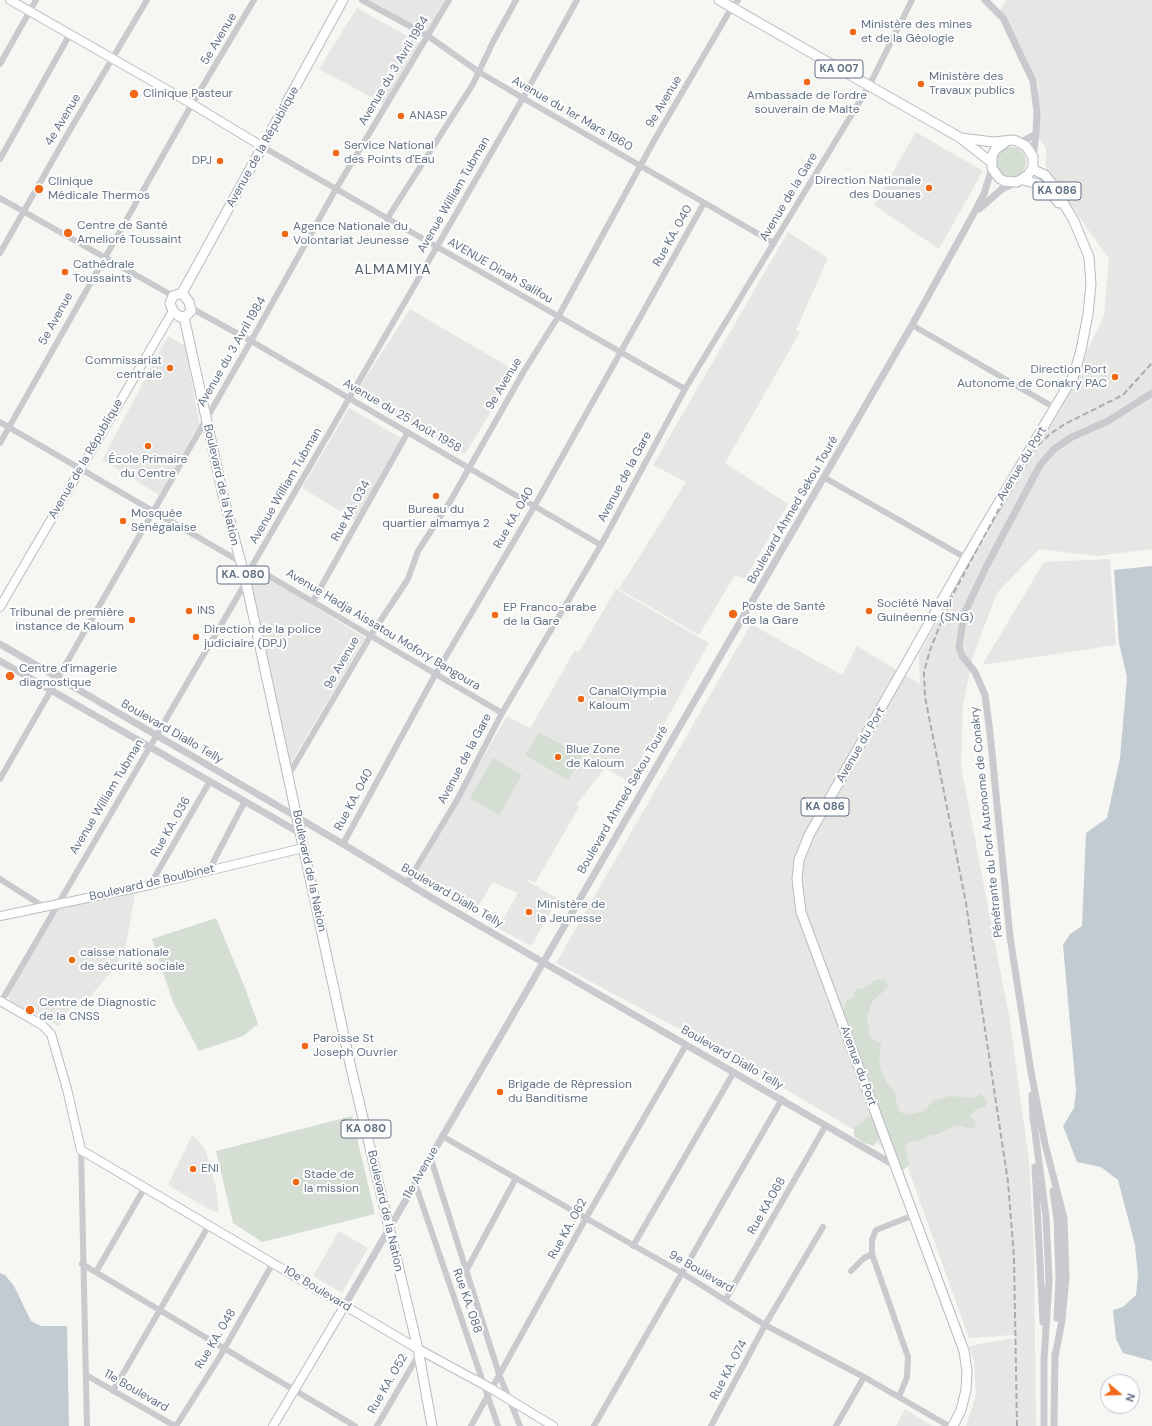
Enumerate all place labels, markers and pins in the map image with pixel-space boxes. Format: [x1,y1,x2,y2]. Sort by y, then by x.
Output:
place label: Ministère des mines et de la Géologie [861,18,972,46]
marker: Ministère des mines et de la Géologie [848,27,858,37]
place label: Ministère des Travaux publics [929,70,1015,98]
marker: Ambassade de l'ordre souverain de Malte [802,77,812,87]
marker: Ministère des Travaux publics [916,79,926,89]
place label: Clinique Pasteur [143,87,233,101]
marker: Clinique Pasteur [128,88,140,100]
place label: Ambassade de l'ordre souverain de Malte [747,89,867,117]
place label: ANASP [409,109,447,123]
marker: ANASP [396,111,406,121]
place label: Service National des Points d'Eau [344,139,435,167]
marker: Service National des Points d'Eau [331,148,341,158]
place label: DPJ [192,154,212,168]
marker: DPJ [215,156,225,166]
place label: Direction Nationale des Douanes [815,174,921,202]
place label: Clinique Médicale Thermos [48,175,150,203]
marker: Clinique Médicale Thermos [33,183,45,195]
marker: Direction Nationale des Douanes [924,183,934,193]
place label: Centre de Santé Amelioré Toussaint [77,219,182,247]
place label: Agence Nationale du Volontariat Jeunesse [293,220,409,248]
marker: Centre de Santé Amelioré Toussaint [62,227,74,239]
marker: Agence Nationale du Volontariat Jeunesse [280,229,290,239]
place label: Cathédrale Toussaints [73,258,134,286]
marker: Cathédrale Toussaints [60,267,70,277]
place label: Commissariat centrale [85,354,162,382]
marker: Commissariat centrale [165,363,175,373]
place label: Direction Port Autonome de Conakry PAC [957,363,1107,391]
marker: Direction Port Autonome de Conakry PAC [1110,372,1120,382]
marker: École Primaire du Centre [143,441,153,451]
place label: École Primaire du Centre [109,453,187,481]
marker: Bureau du quartier almamya 2 [431,491,441,501]
place label: Bureau du quartier almamya 2 [382,503,490,531]
place label: Mosquée Sénégalaise [131,507,197,535]
marker: Mosquée Sénégalaise [118,516,128,526]
place label: Société Naval Guinéenne (SNG) [877,597,973,625]
place label: Poste de Santé de la Gare [742,600,825,628]
place label: EP Franco-arabe de la Gare [503,601,597,629]
place label: INS [197,604,215,618]
place label: Tribunal de première instance de Kaloum [9,606,124,634]
marker: INS [184,606,194,616]
marker: Société Naval Guinéenne (SNG) [864,606,874,616]
marker: Poste de Santé de la Gare [727,608,739,620]
marker: EP Franco-arabe de la Gare [490,610,500,620]
marker: Tribunal de première instance de Kaloum [127,615,137,625]
place label: Direction de la police judiciaire (DPJ) [204,623,321,651]
marker: Direction de la police judiciaire (DPJ) [191,632,201,642]
place label: Centre d'imagerie diagnostique [19,662,117,690]
marker: Centre d'imagerie diagnostique [4,670,16,682]
place label: CanalOlympia Kaloum [589,685,666,713]
marker: CanalOlympia Kaloum [576,694,586,704]
place label: Blue Zone de Kaloum [566,743,624,771]
marker: Blue Zone de Kaloum [553,752,563,762]
place label: Ministère de la Jeunesse [537,898,605,926]
marker: Ministère de la Jeunesse [524,907,534,917]
place label: caisse nationale de sécurité sociale [80,946,185,974]
marker: caisse nationale de sécurité sociale [67,955,77,965]
place label: Centre de Diagnostic de la CNSS [39,996,156,1024]
marker: Centre de Diagnostic de la CNSS [24,1004,36,1016]
place label: Paroisse St Joseph Ouvrier [313,1032,398,1060]
marker: Paroisse St Joseph Ouvrier [300,1041,310,1051]
place label: Brigade de Répression du Banditisme [508,1078,632,1106]
marker: Brigade de Répression du Banditisme [495,1087,505,1097]
place label: ENI [201,1162,219,1176]
marker: ENI [188,1164,198,1174]
place label: Stade de la mission [304,1168,359,1196]
marker: Stade de la mission [291,1177,301,1187]

